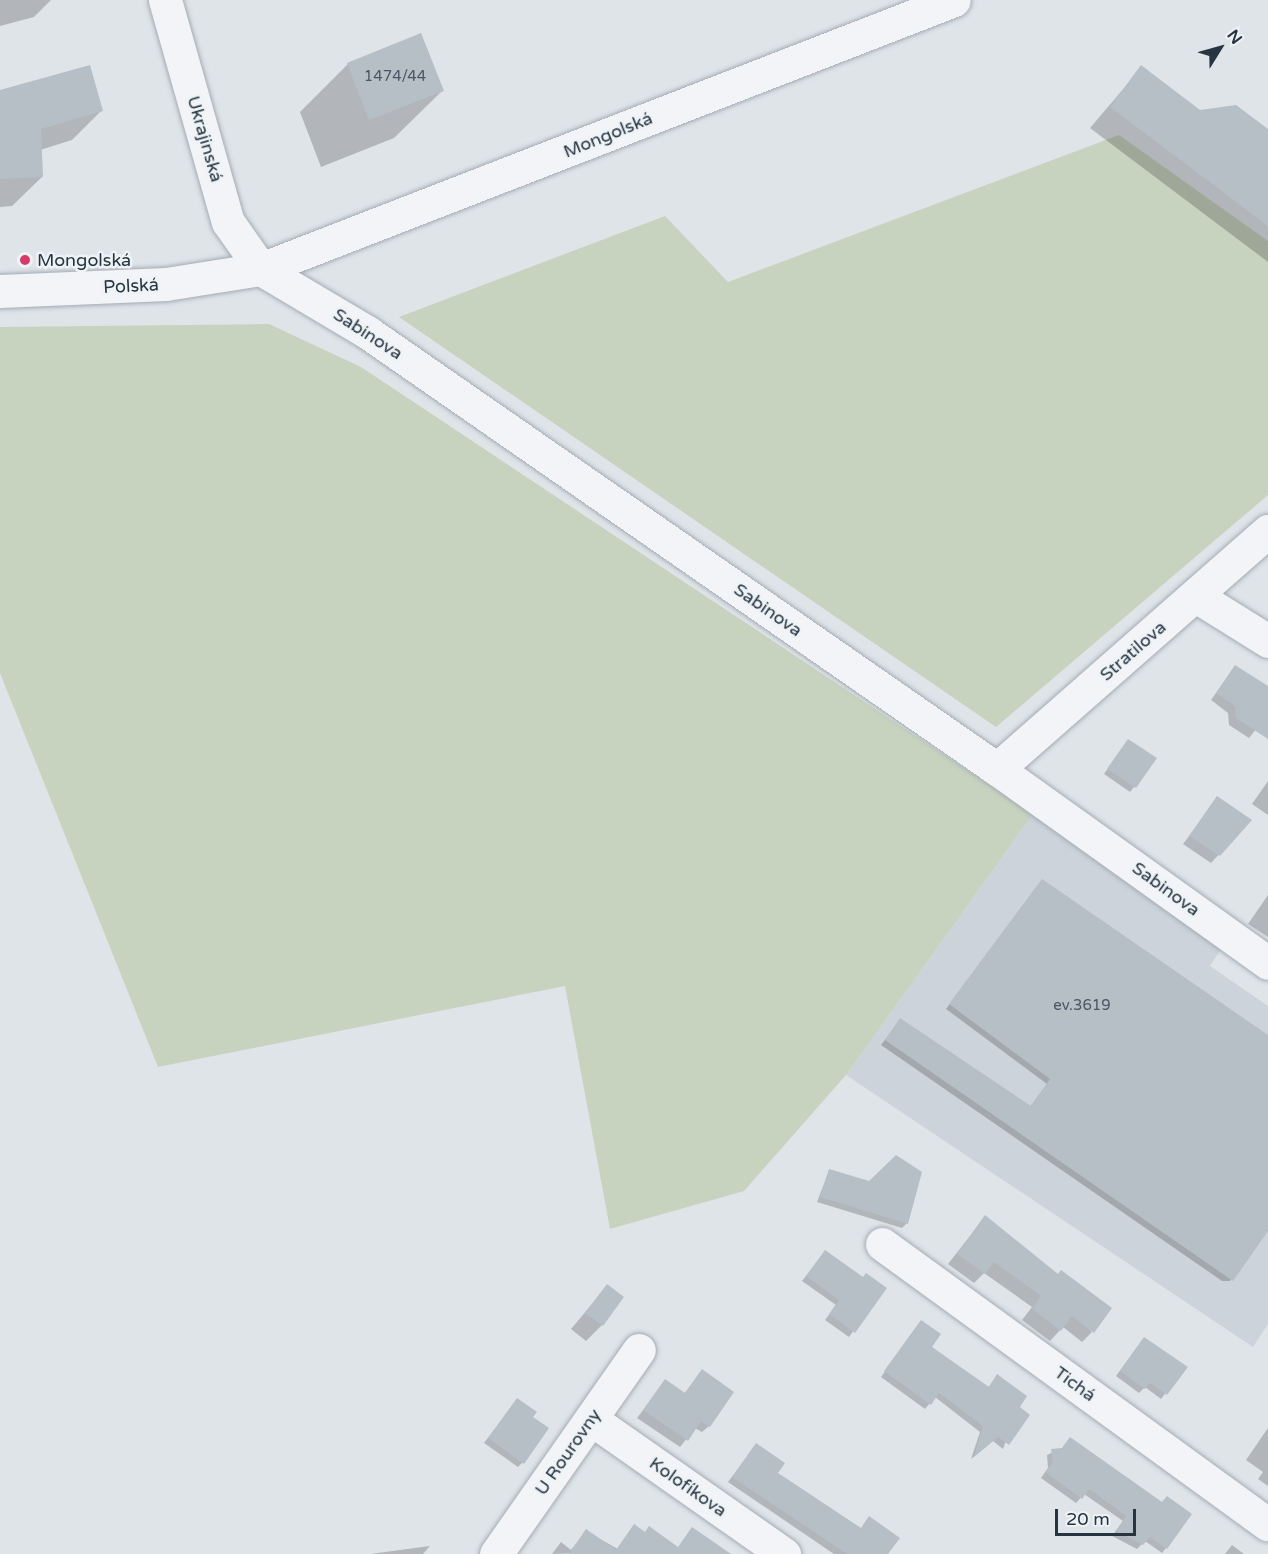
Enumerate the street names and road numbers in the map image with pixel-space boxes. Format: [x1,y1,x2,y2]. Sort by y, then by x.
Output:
street label: Ukrajinská [182,93,228,185]
street label: Mongolská [560,107,656,163]
street label: Polská [103,274,159,298]
street label: Sabinova [329,304,407,364]
street label: Sabinova [730,579,806,641]
street label: Stratilova [1096,616,1170,686]
street label: Sabinova [1128,857,1204,921]
street label: Tichá [1050,1362,1100,1406]
street label: U Rourovny [530,1405,606,1499]
street label: Kolofíkova [645,1452,731,1522]

